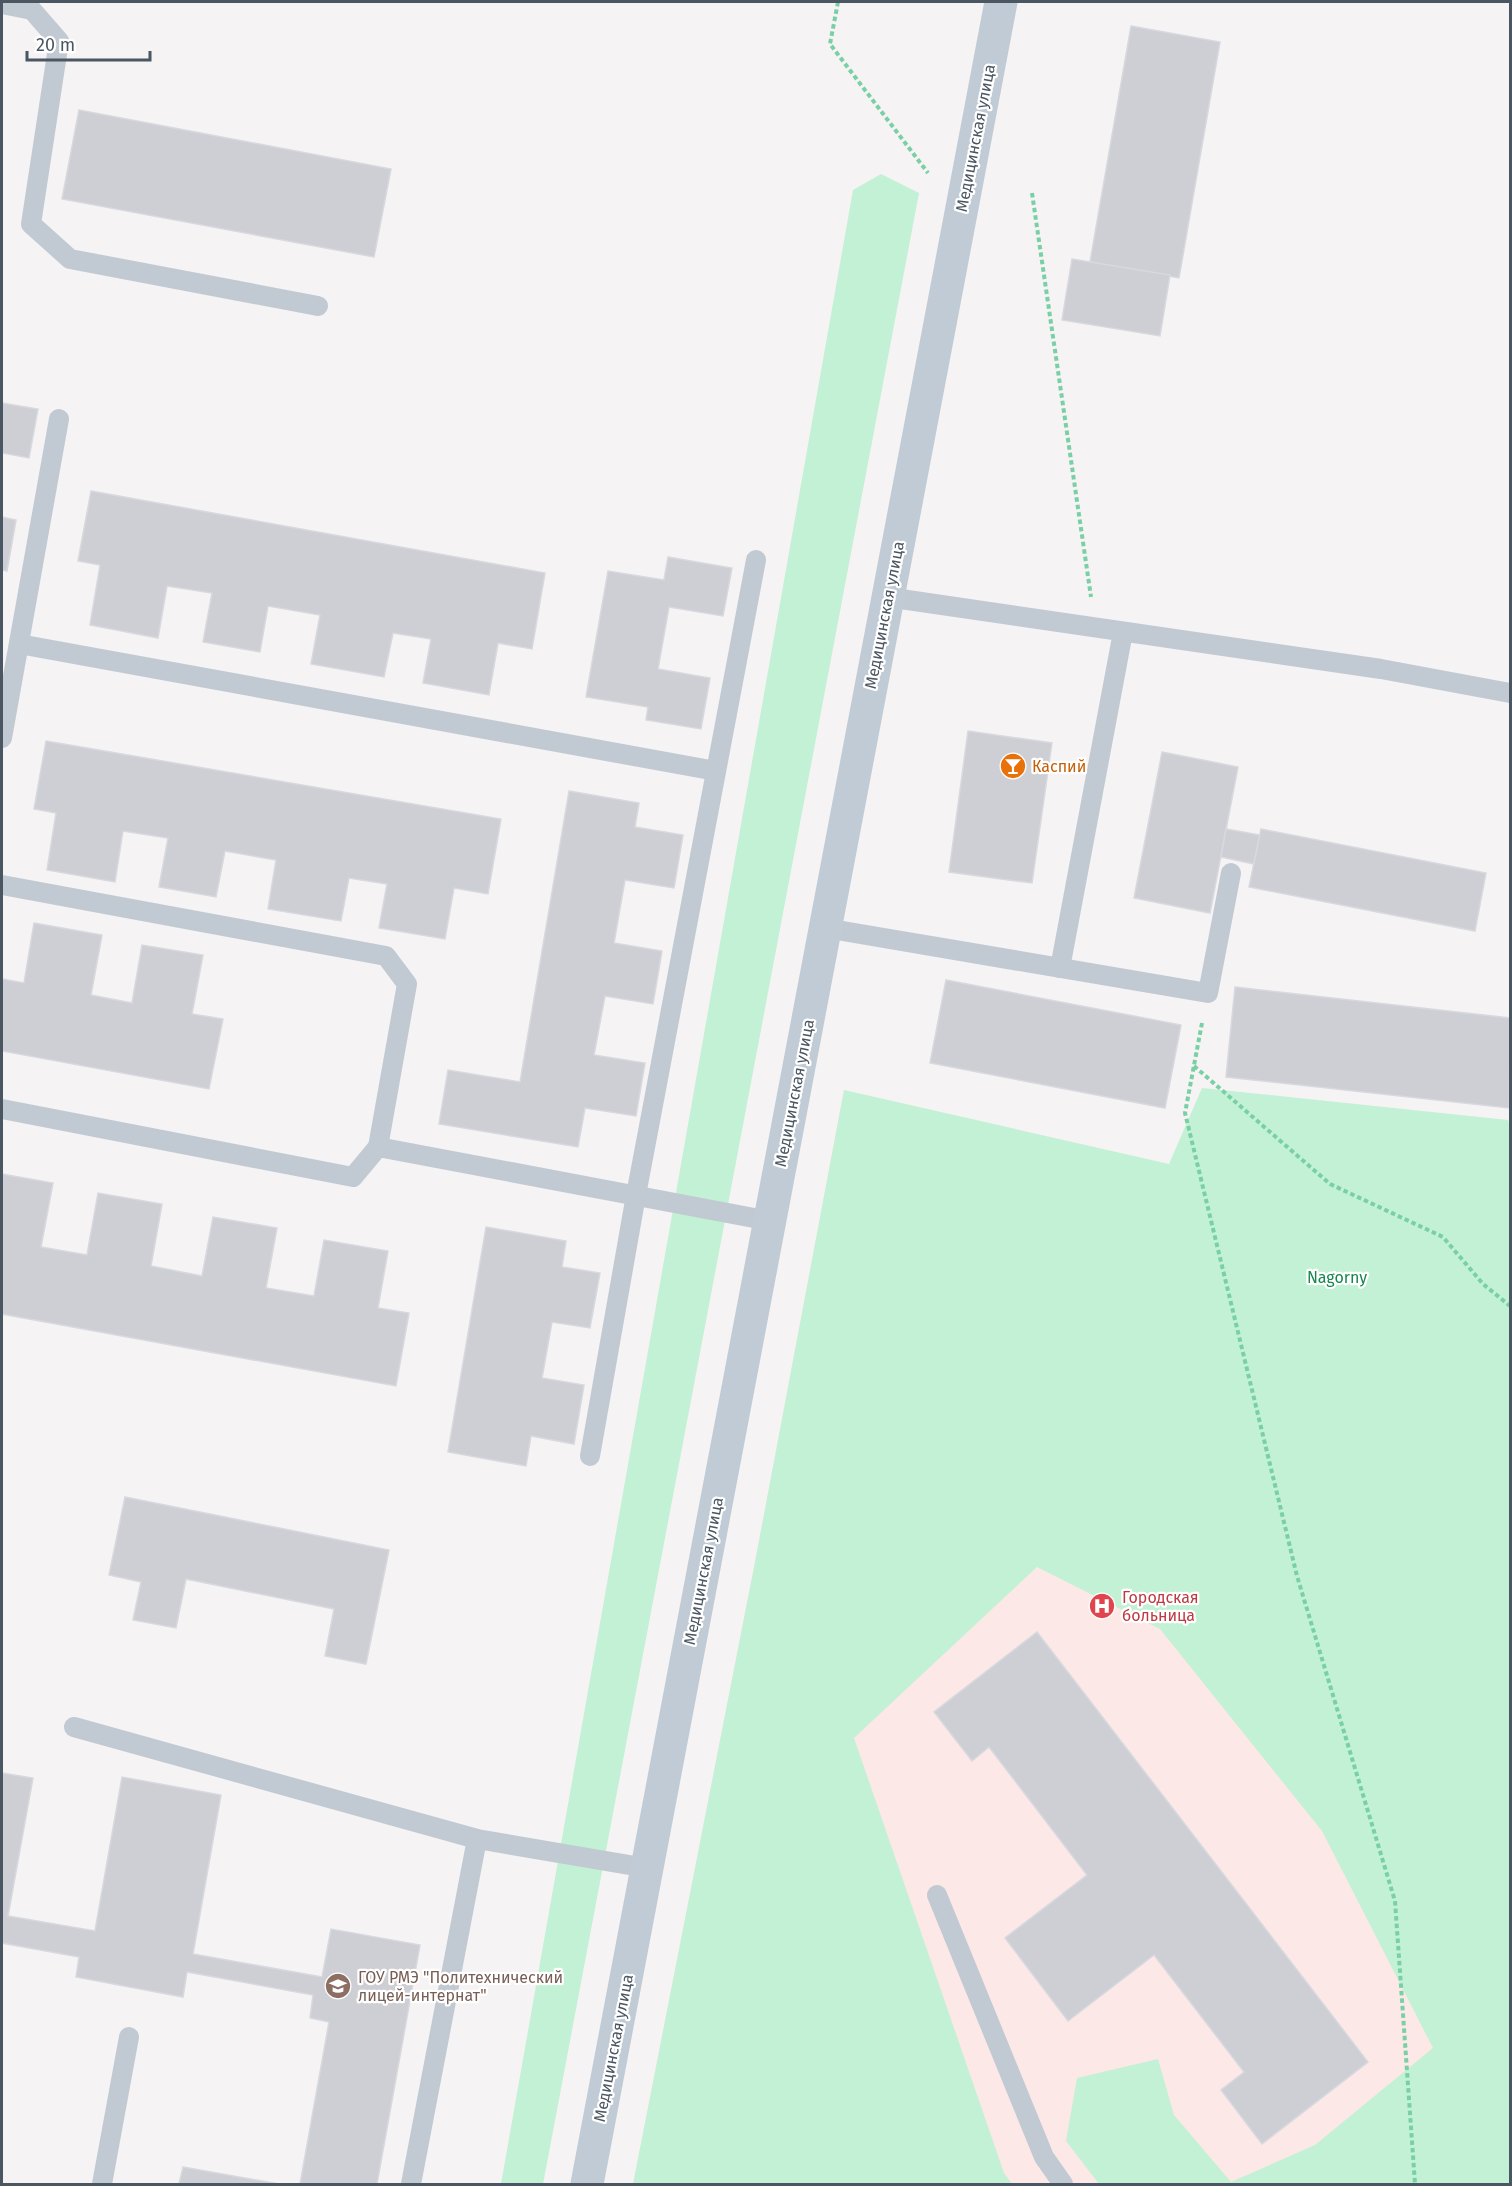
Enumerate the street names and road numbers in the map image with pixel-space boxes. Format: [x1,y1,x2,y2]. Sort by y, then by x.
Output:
street label: Медицинская улица [952,63,999,214]
street label: Медицинская улица [861,540,908,691]
street label: Медицинская улица [771,1018,818,1169]
street label: Медицинская улица [680,1496,727,1647]
street label: Медицинская улица [590,1973,637,2124]

